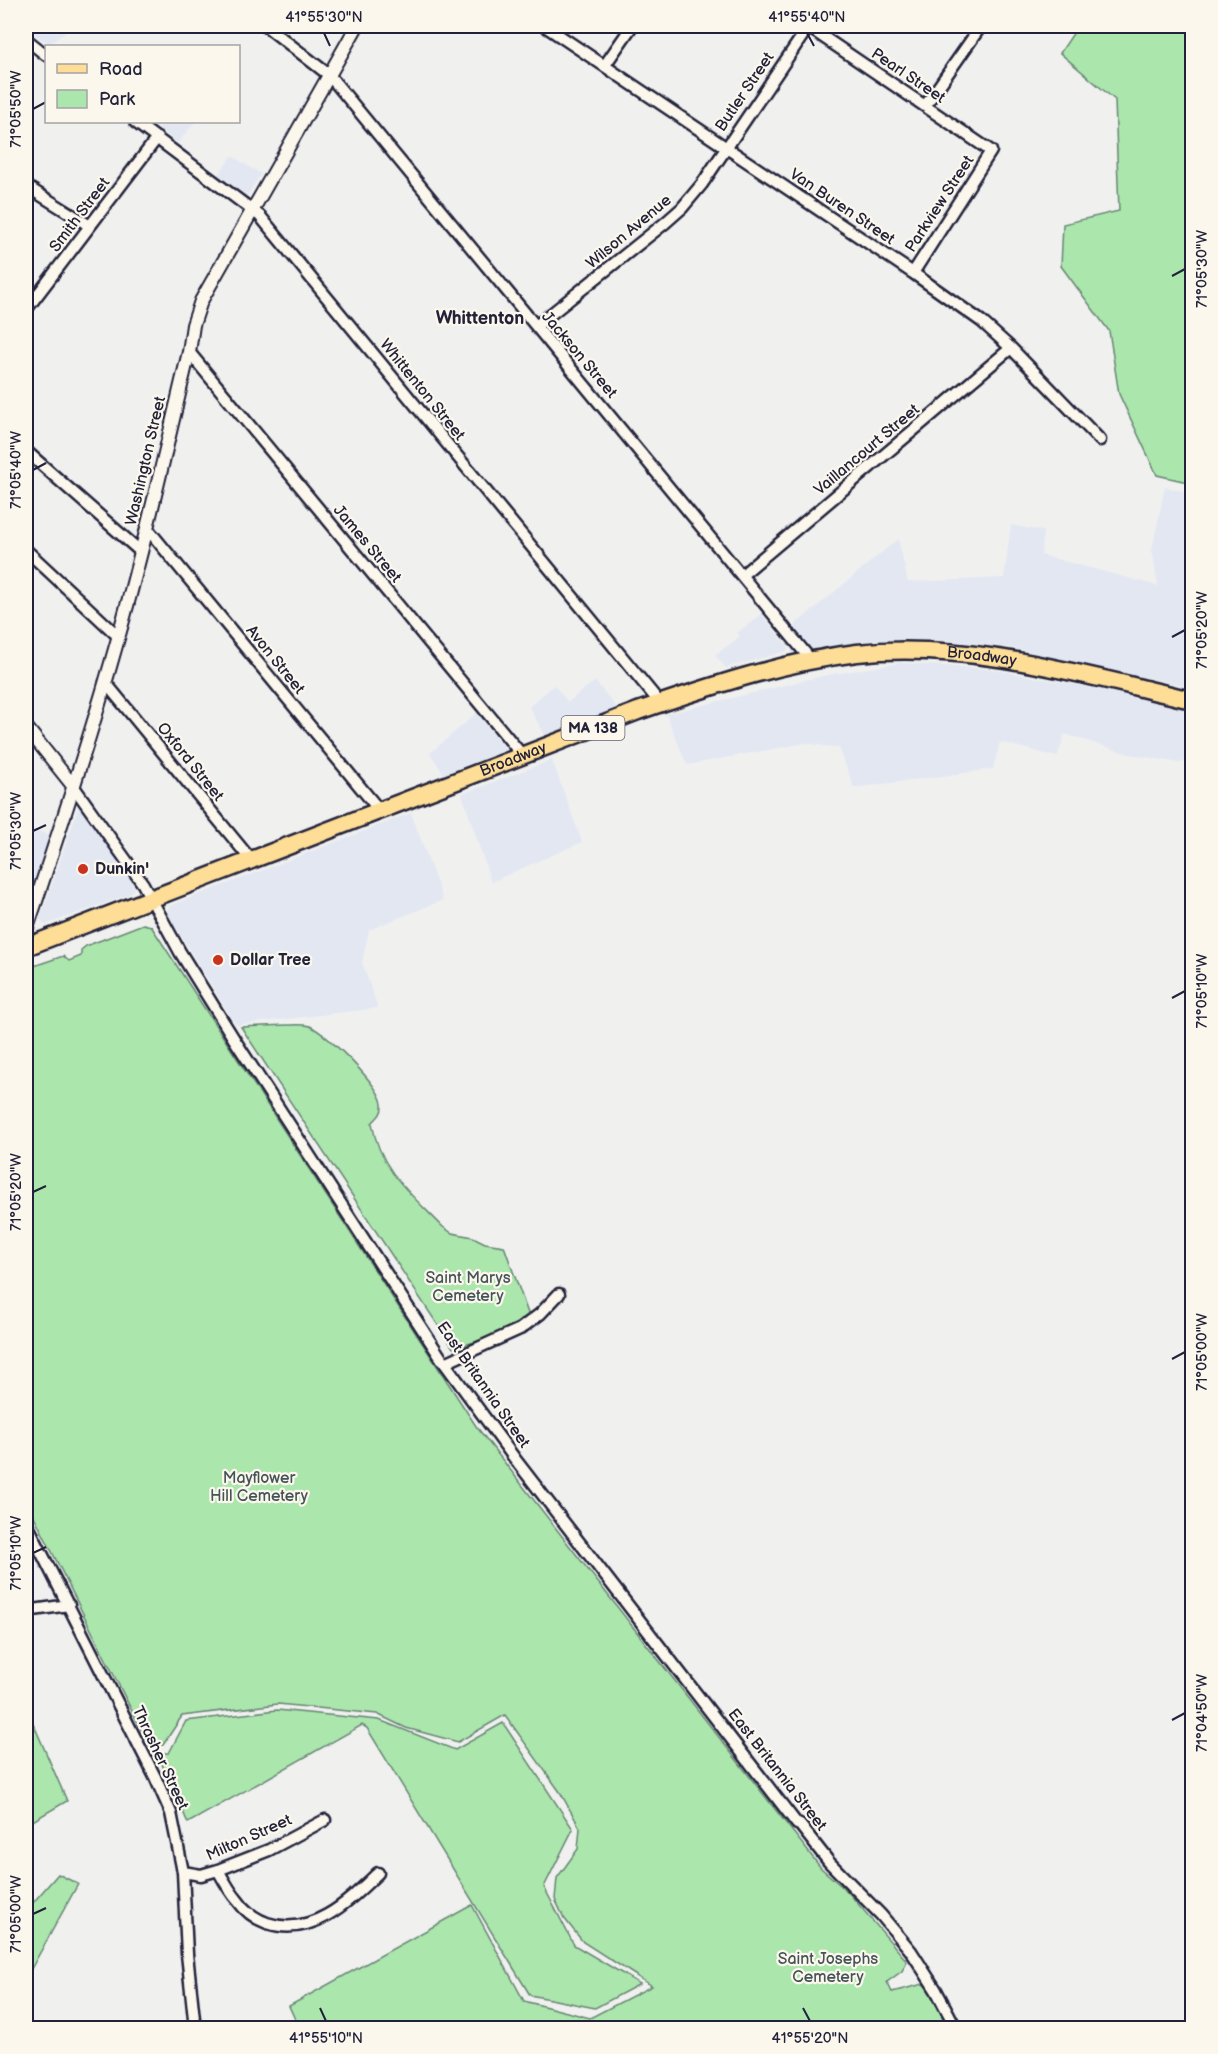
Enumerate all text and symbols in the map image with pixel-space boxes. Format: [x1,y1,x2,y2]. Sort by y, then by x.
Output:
text: 41°55'30"N [285,8,363,27]
text: 41°55'40"N [768,8,846,27]
street label: Pearl Street [867,44,949,108]
legend [45,45,240,123]
street label: Butler Street [712,49,778,135]
text: Road [99,59,143,80]
text: 71°05'50"W [7,70,26,148]
text: Park [99,89,135,110]
street label: Parkview Street [902,152,978,256]
street label: Van Buren Street [786,165,898,249]
street label: Smith Street [46,174,114,256]
street label: Wilson Avenue [583,191,676,273]
text: 71°05'30"W [1193,230,1212,308]
district label: Whittenton [436,308,524,329]
street label: Jackson Street [537,308,621,402]
street label: Whittenton Street [375,335,469,445]
street label: Washington Street [122,394,170,527]
street label: Vaillancourt Street [810,400,924,500]
text: 71°05'40"W [7,431,26,509]
street label: James Street [329,501,405,587]
text: 71°05'20"W [1193,591,1212,669]
street label: Avon Street [242,622,309,698]
street label: Broadway [946,643,1019,670]
road number: MA 138 [562,716,624,740]
street label: Oxford Street [153,719,228,805]
street label: Broadway [477,737,550,781]
text: 71°05'30"W [7,792,26,870]
place label: Dunkin' [95,860,149,879]
marker: Dunkin' [76,862,90,876]
place label: Dollar Tree [230,951,311,970]
marker: Dollar Tree [211,953,225,967]
text: 71°05'10"W [1193,953,1212,1028]
text: 71°05'20"W [7,1153,26,1231]
park label: Saint Marys Cemetery [425,1269,511,1306]
text: 71°05'00"W [1193,1313,1212,1391]
street label: East Britannia Street [432,1318,534,1452]
park label: Mayflower Hill Cemetery [210,1469,309,1506]
text: 71°05'10"W [7,1515,26,1590]
text: 71°04'50"W [1193,1674,1212,1752]
street label: Thrasher Street [128,1703,192,1813]
street label: East Britannia Street [723,1705,831,1835]
street label: Milton Street [203,1811,295,1865]
text: 71°05'00"W [7,1875,26,1953]
park label: Saint Josephs Cemetery [778,1950,878,1987]
text: 41°55'10"N [289,2029,363,2048]
text: 41°55'20"N [772,2029,848,2048]

